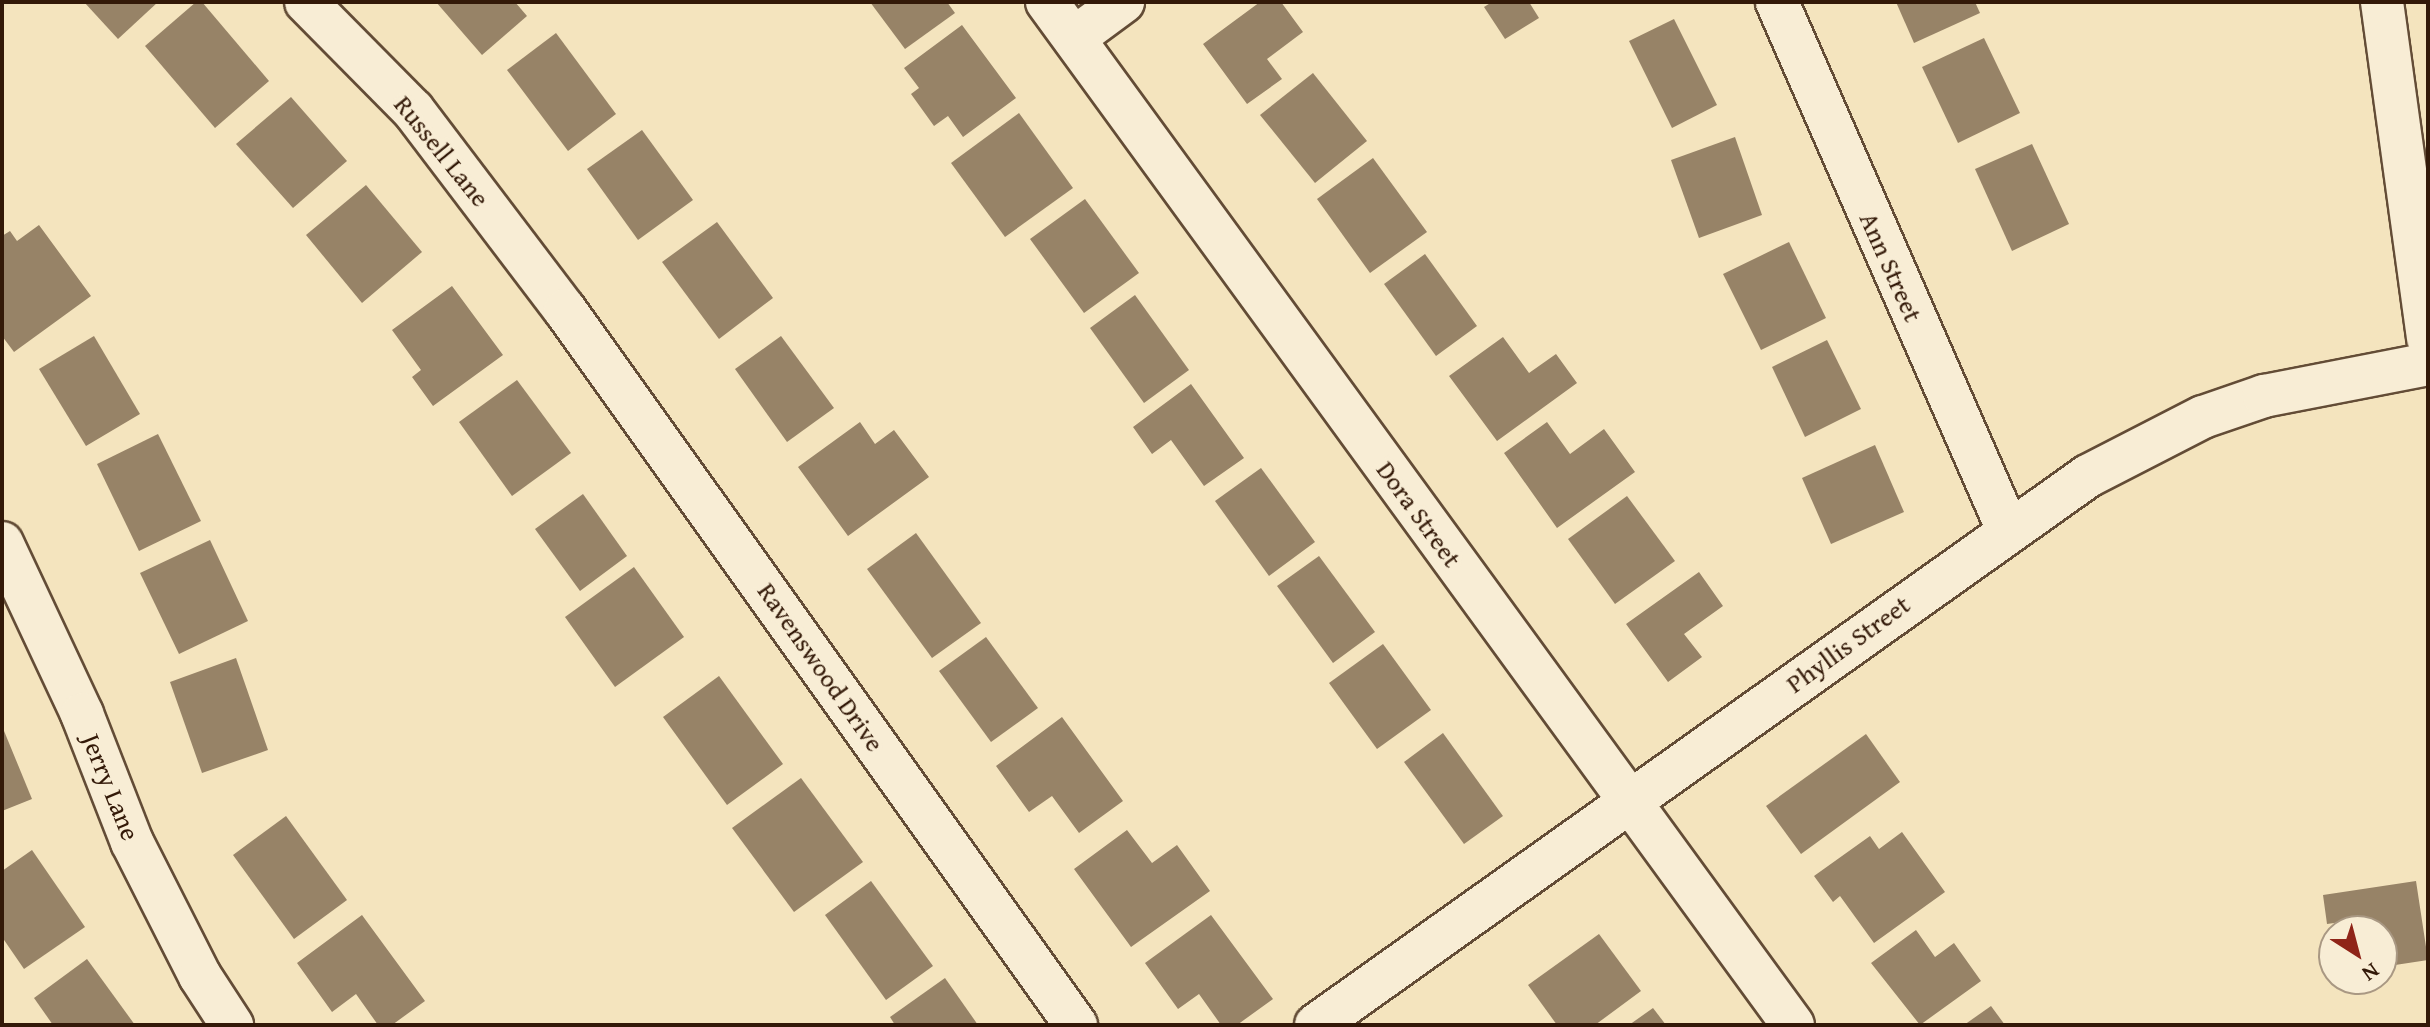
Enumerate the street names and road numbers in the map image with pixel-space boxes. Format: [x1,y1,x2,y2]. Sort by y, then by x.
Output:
street label: Russell Lane [388,89,496,213]
street label: Ann Street [1853,207,1929,327]
street label: Dora Street [1370,455,1468,573]
street label: Ravenswood Drive [751,577,891,757]
street label: Phyllis Street [1780,589,1916,699]
street label: Jerry Lane [76,729,146,845]

